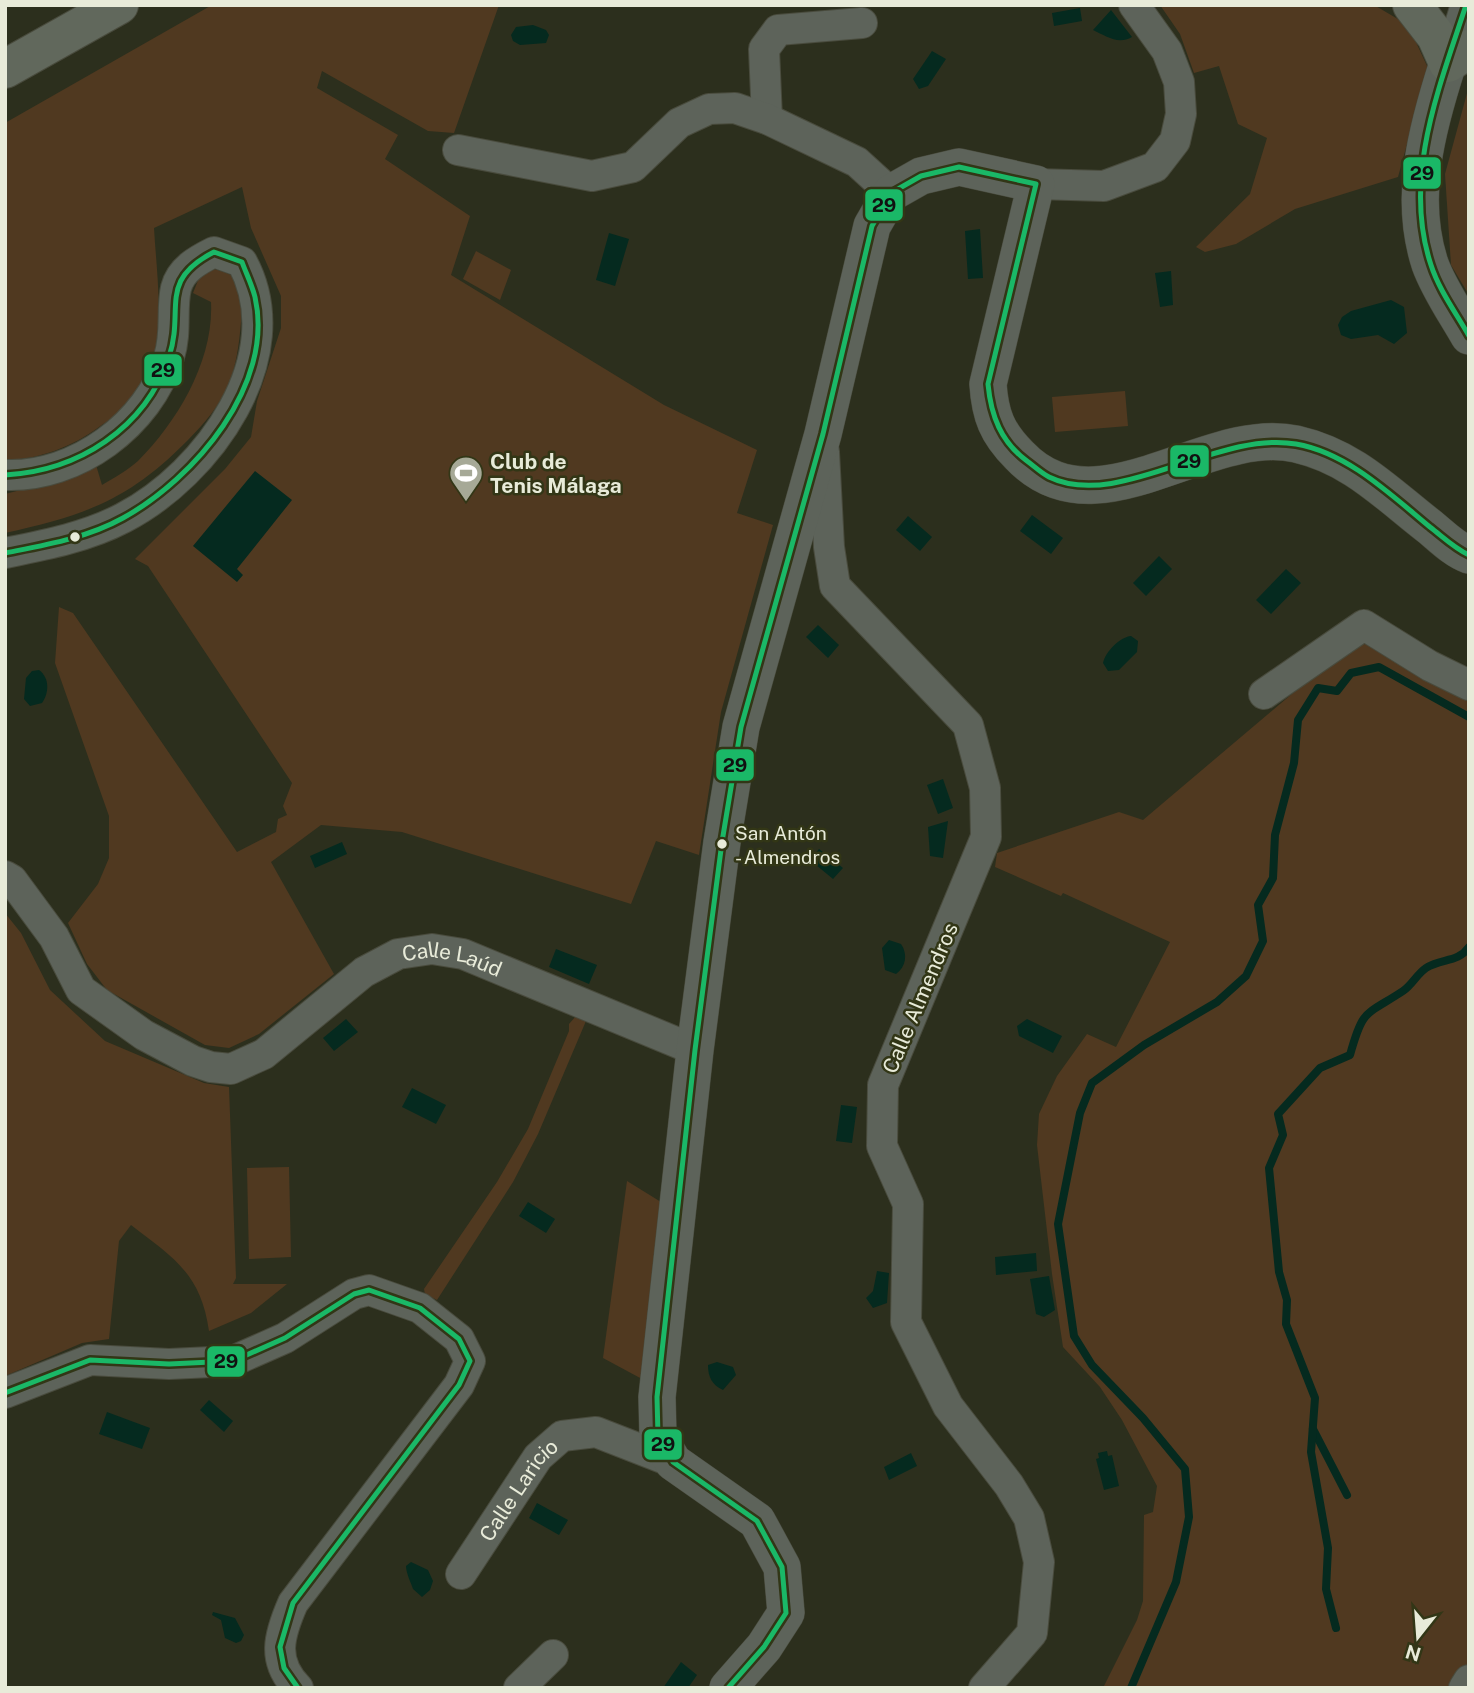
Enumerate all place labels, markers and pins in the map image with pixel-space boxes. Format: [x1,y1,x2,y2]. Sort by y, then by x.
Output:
place label: Club de Tenis Málaga [490,449,622,498]
sports icon: Club de Tenis Málaga [447,454,485,503]
unlabelled marker [68,530,82,544]
place label: San Antón - Almendros [735,822,840,868]
marker: San Antón - Almendros [715,837,729,851]

